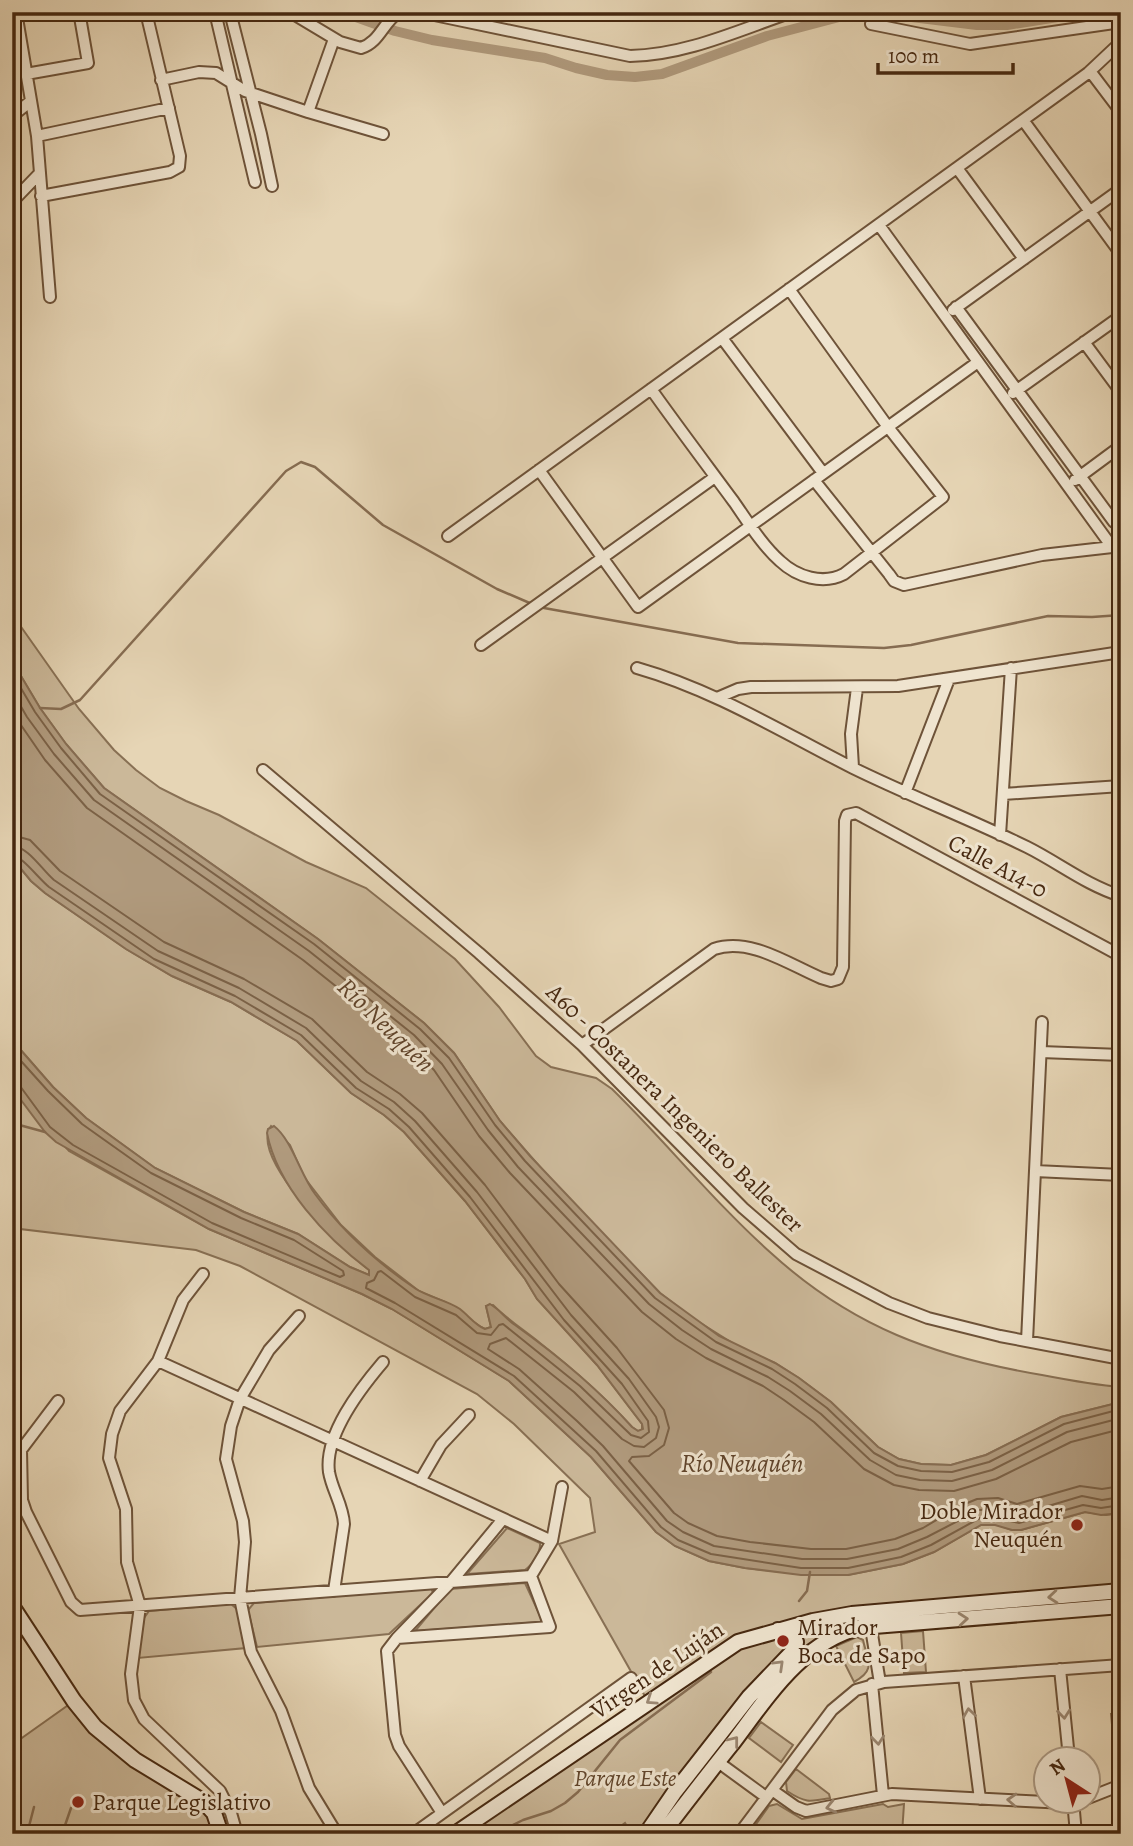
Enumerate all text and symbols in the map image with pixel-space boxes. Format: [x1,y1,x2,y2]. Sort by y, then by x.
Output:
scale bar [878,32,1012,76]
text: 100 m [888,42,939,70]
street label: Calle A14-0 [943,826,1053,906]
water label: Río Neuquén [330,970,442,1080]
street label: A60 - Costanera Ingeniero Ballester [539,976,810,1240]
water label: Río Neuquén [681,1446,803,1481]
place label: Doble Mirador Neuquén [920,1495,1063,1555]
marker: Doble Mirador Neuquén [1069,1517,1085,1533]
one-way arrow [1047,1589,1058,1604]
place label: Mirador Boca de Sapo [797,1611,925,1671]
one-way arrow [958,1612,969,1627]
street label: Virgen de Luján [583,1614,730,1727]
marker: Mirador Boca de Sapo [775,1633,791,1649]
one-way arrow [770,1660,783,1673]
one-way arrow [646,1692,659,1705]
one-way arrow [961,1707,976,1719]
one-way arrow [1057,1708,1072,1720]
one-way arrow [870,1734,885,1746]
one-way arrow [725,1736,738,1749]
north arrow [1032,1744,1102,1814]
text: N [1044,1752,1071,1782]
park label: Parque Este [574,1762,677,1794]
place label: Parque Legislativo [92,1786,271,1818]
one-way arrow [1006,1793,1017,1808]
marker: Parque Legislativo [70,1794,86,1810]
one-way arrow [825,1799,837,1813]

